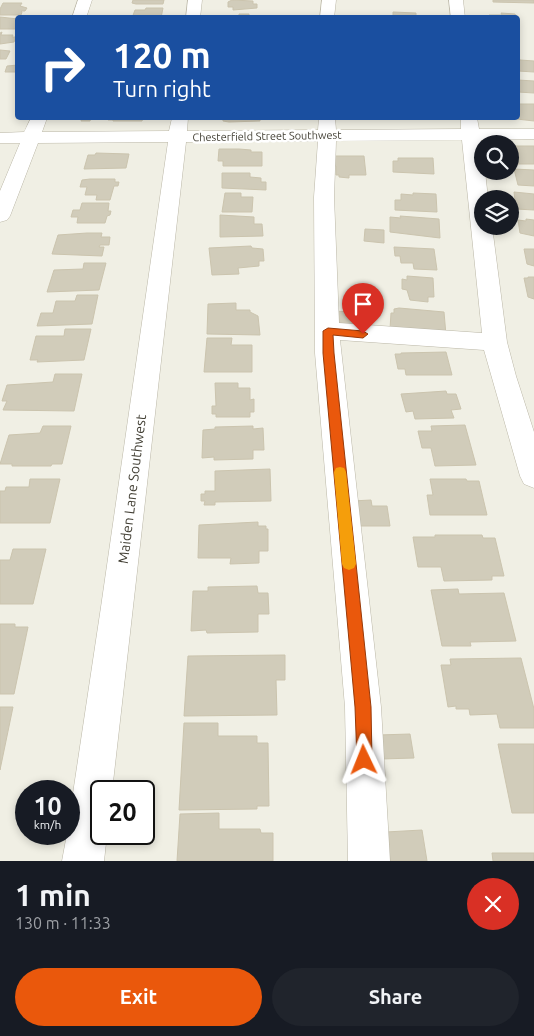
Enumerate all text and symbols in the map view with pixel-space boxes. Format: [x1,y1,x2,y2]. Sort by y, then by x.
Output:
icon: right [30,35,95,100]
text: 120 m [113,35,211,75]
text: Turn right [113,76,211,101]
street label: Chesterfield Street Southwest [192,129,342,143]
map controls [474,135,519,235]
button: search [474,135,519,180]
button: layers [474,190,519,235]
pin [342,283,384,334]
icon: arrive [349,290,377,318]
street label: Maiden Lane Southwest [115,413,149,565]
position arrow [337,733,389,785]
speed limit sign: 20 [90,780,155,845]
text: 10 [33,792,62,820]
text: km/h [34,818,61,831]
text: 1 min [15,878,91,912]
button: close [467,878,519,930]
text: 130 m · 11:33 [15,914,111,932]
button: Exit [15,968,262,1026]
button: Share [272,968,519,1026]

